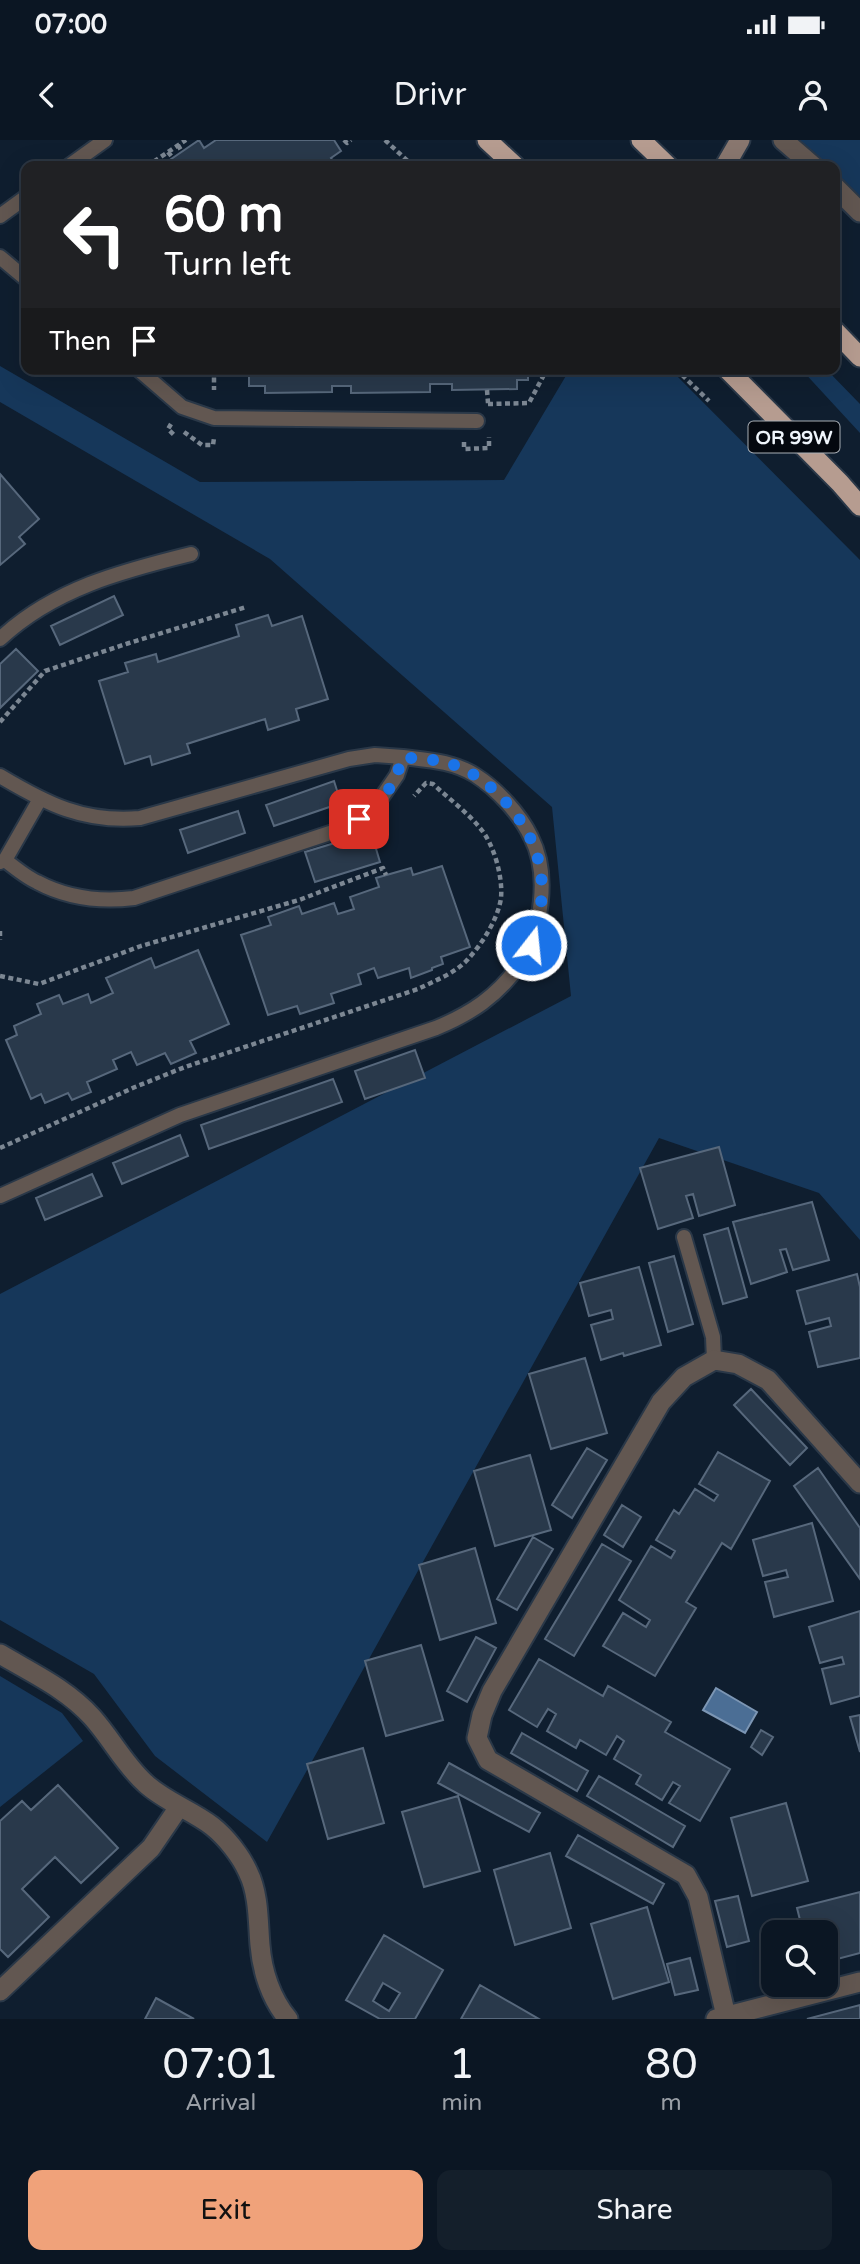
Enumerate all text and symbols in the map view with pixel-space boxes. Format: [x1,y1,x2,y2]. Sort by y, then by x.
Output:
text: 07:00 [35,9,107,40]
icon: back [28,76,66,114]
text: Drivr [393,76,467,114]
icon: person [794,76,832,114]
text: 60 m [164,186,283,245]
icon: left [49,189,140,280]
text: Turn left [164,246,291,284]
icon: arrive [125,322,163,360]
text: Then [49,326,111,357]
road number: OR 99W [748,422,840,452]
pin [329,789,389,849]
icon: arrive [340,800,378,838]
position arrow [494,908,568,982]
map controls [761,1920,838,1997]
button: search [761,1920,838,1997]
text: 07:01 [162,2039,279,2090]
text: 1 [449,2039,475,2090]
text: 80 [645,2039,698,2090]
text: Arrival [185,2089,256,2117]
text: min [441,2089,482,2117]
text: m [661,2089,682,2117]
button: Exit [28,2170,423,2250]
button: Share [437,2170,832,2250]

